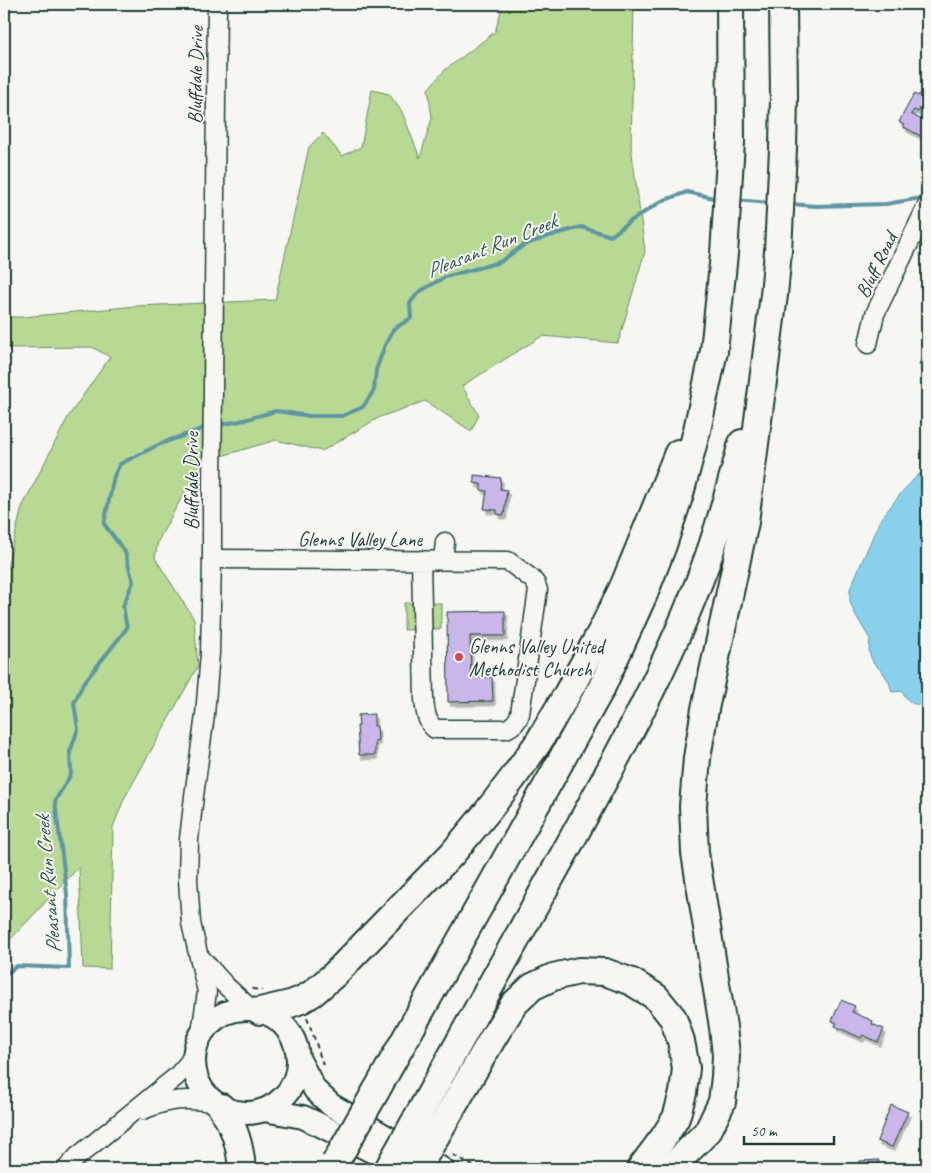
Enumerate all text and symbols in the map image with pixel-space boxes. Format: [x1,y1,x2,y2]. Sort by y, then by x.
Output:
street label: Bluffdale Drive [182,24,209,124]
water label: Pleasant Run Creek [422,207,563,284]
street label: Bluff Road [850,226,904,302]
street label: Bluffdale Drive [179,431,204,530]
street label: Glenns Valley Lane [298,527,423,552]
place label: Glenns Valley United Methodist Church [469,634,607,682]
marker: Glenns Valley United Methodist Church [453,651,465,663]
water label: Pleasant Run Creek [29,812,67,955]
scale bar [744,1113,834,1145]
text: 50 m [751,1122,778,1141]

